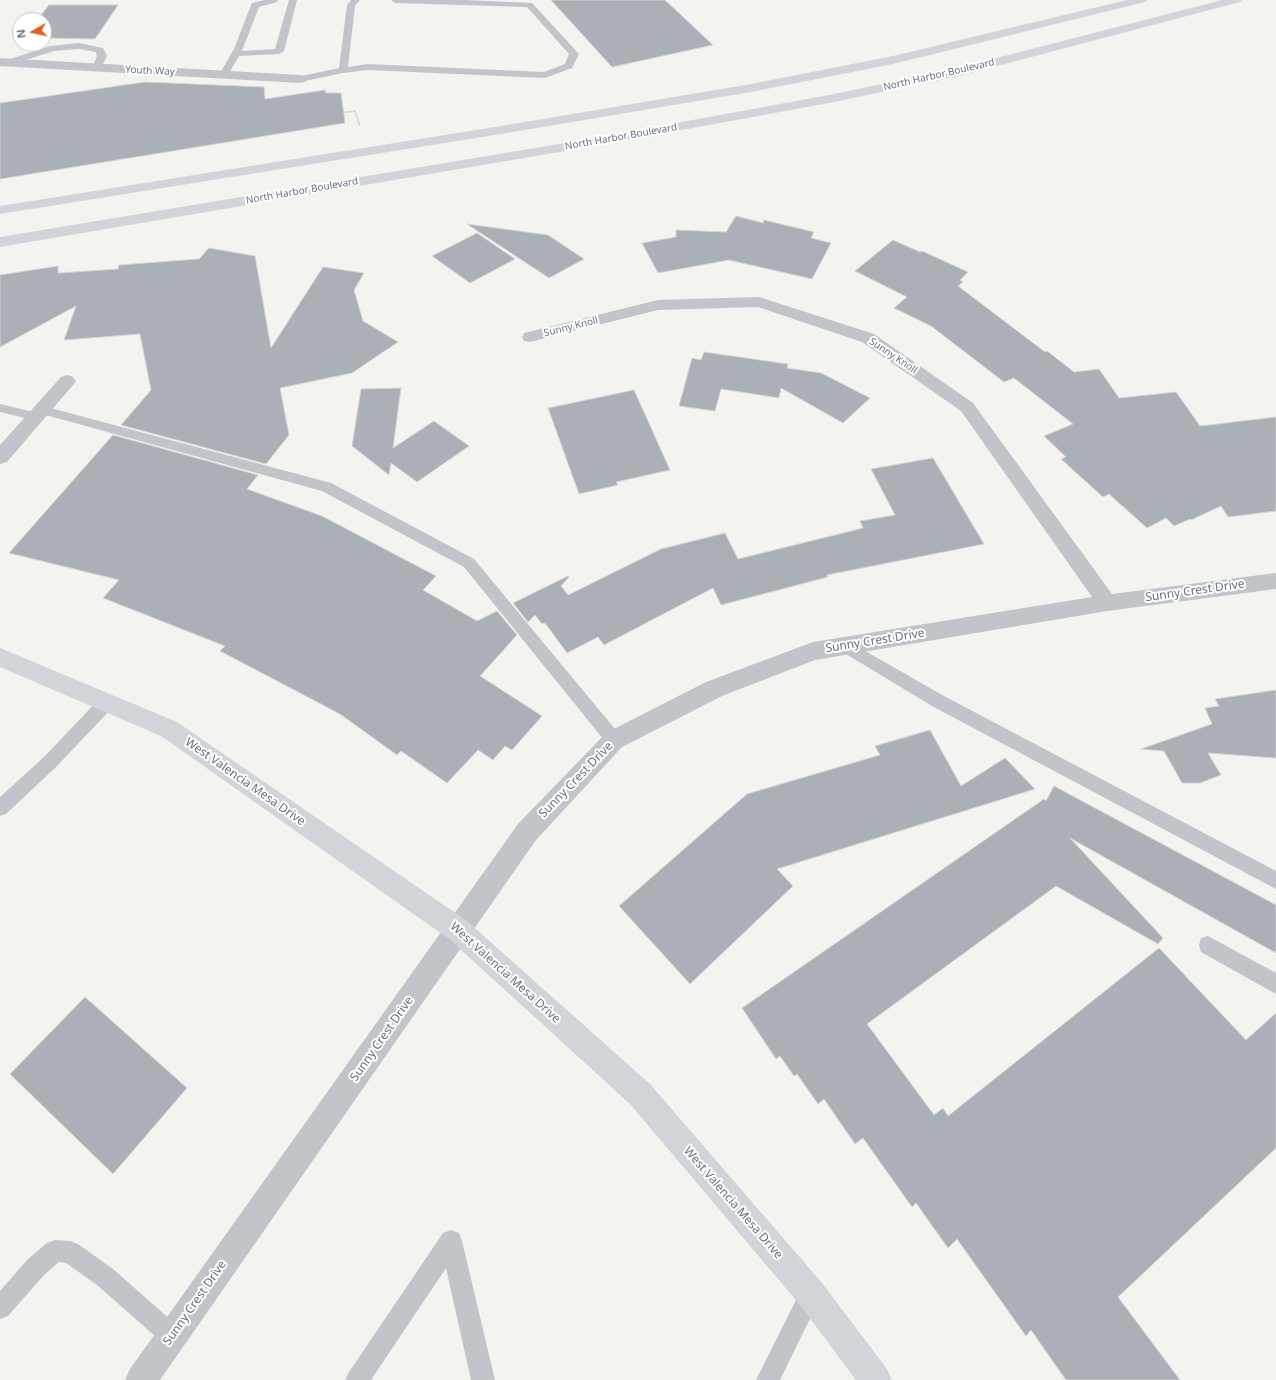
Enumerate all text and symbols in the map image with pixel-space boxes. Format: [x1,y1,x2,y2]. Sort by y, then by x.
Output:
north arrow [12,12,52,52]
text: N [13,28,29,39]
street label: North Harbor Boulevard [882,56,996,94]
street label: Youth Way [125,64,175,78]
street label: North Harbor Boulevard [564,121,678,153]
street label: North Harbor Boulevard [245,175,359,207]
street label: Sunny Knoll [543,314,599,340]
street label: Sunny Knoll [867,336,919,376]
street label: Sunny Crest Drive [1144,577,1246,605]
street label: Sunny Crest Drive [824,626,926,656]
street label: West Valencia Mesa Drive [182,735,308,829]
street label: Sunny Crest Drive [536,739,616,821]
street label: West Valencia Mesa Drive [447,920,563,1026]
street label: Sunny Crest Drive [347,994,417,1084]
street label: West Valencia Mesa Drive [680,1144,786,1262]
street label: Sunny Crest Drive [160,1258,230,1348]

